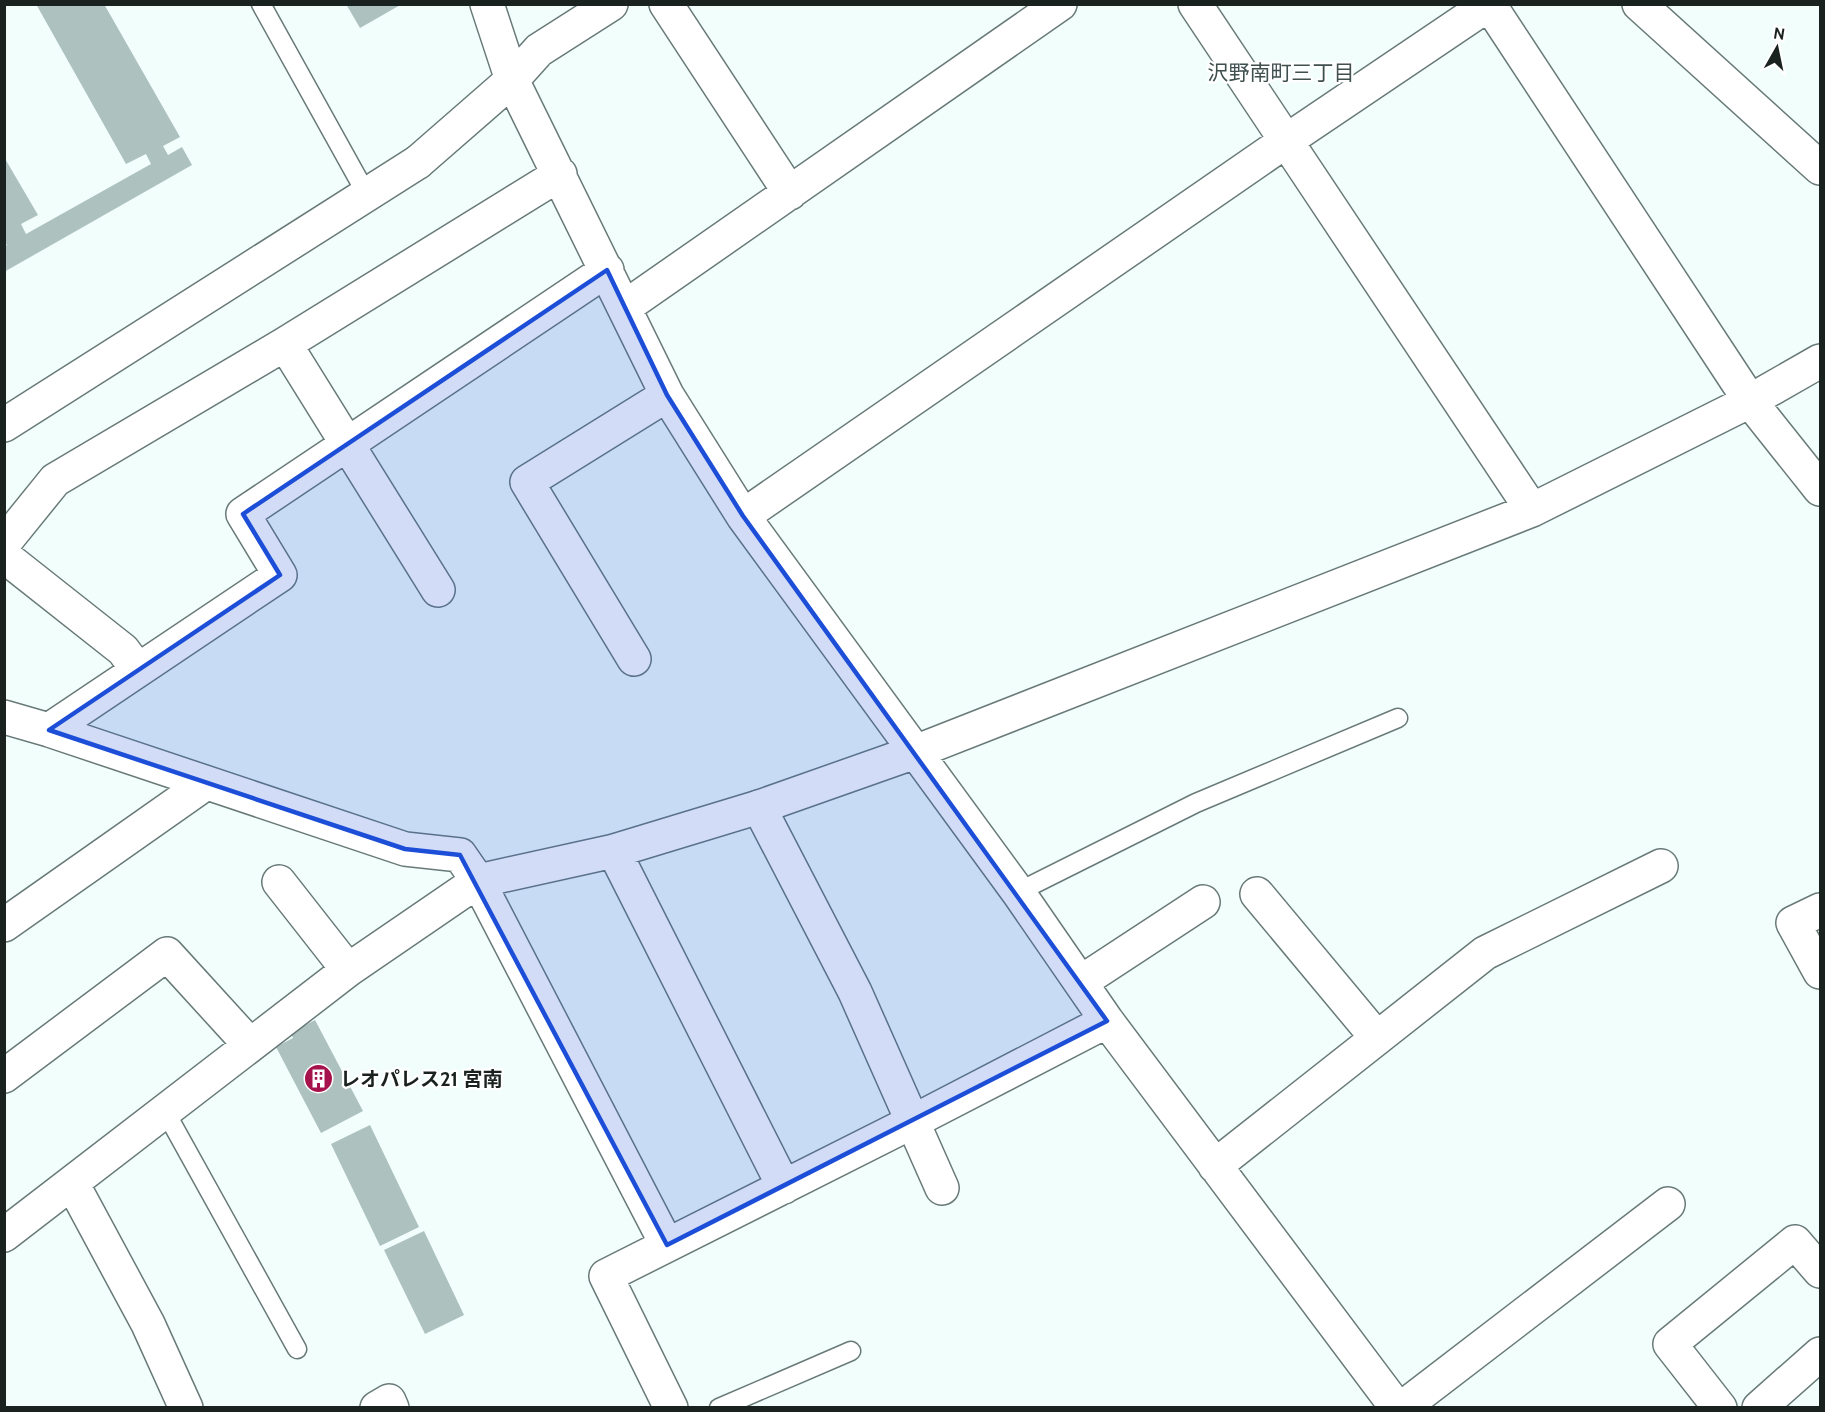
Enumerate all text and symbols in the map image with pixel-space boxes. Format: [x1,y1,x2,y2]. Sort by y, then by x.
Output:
north arrow [1747,18,1807,78]
text: N [1772,23,1786,44]
district label: 沢野南町三丁目 [1208,60,1355,85]
building icon: レオパレス21 宮南 [303,1063,335,1095]
place label: レオパレス21 宮南 [340,1067,502,1091]

